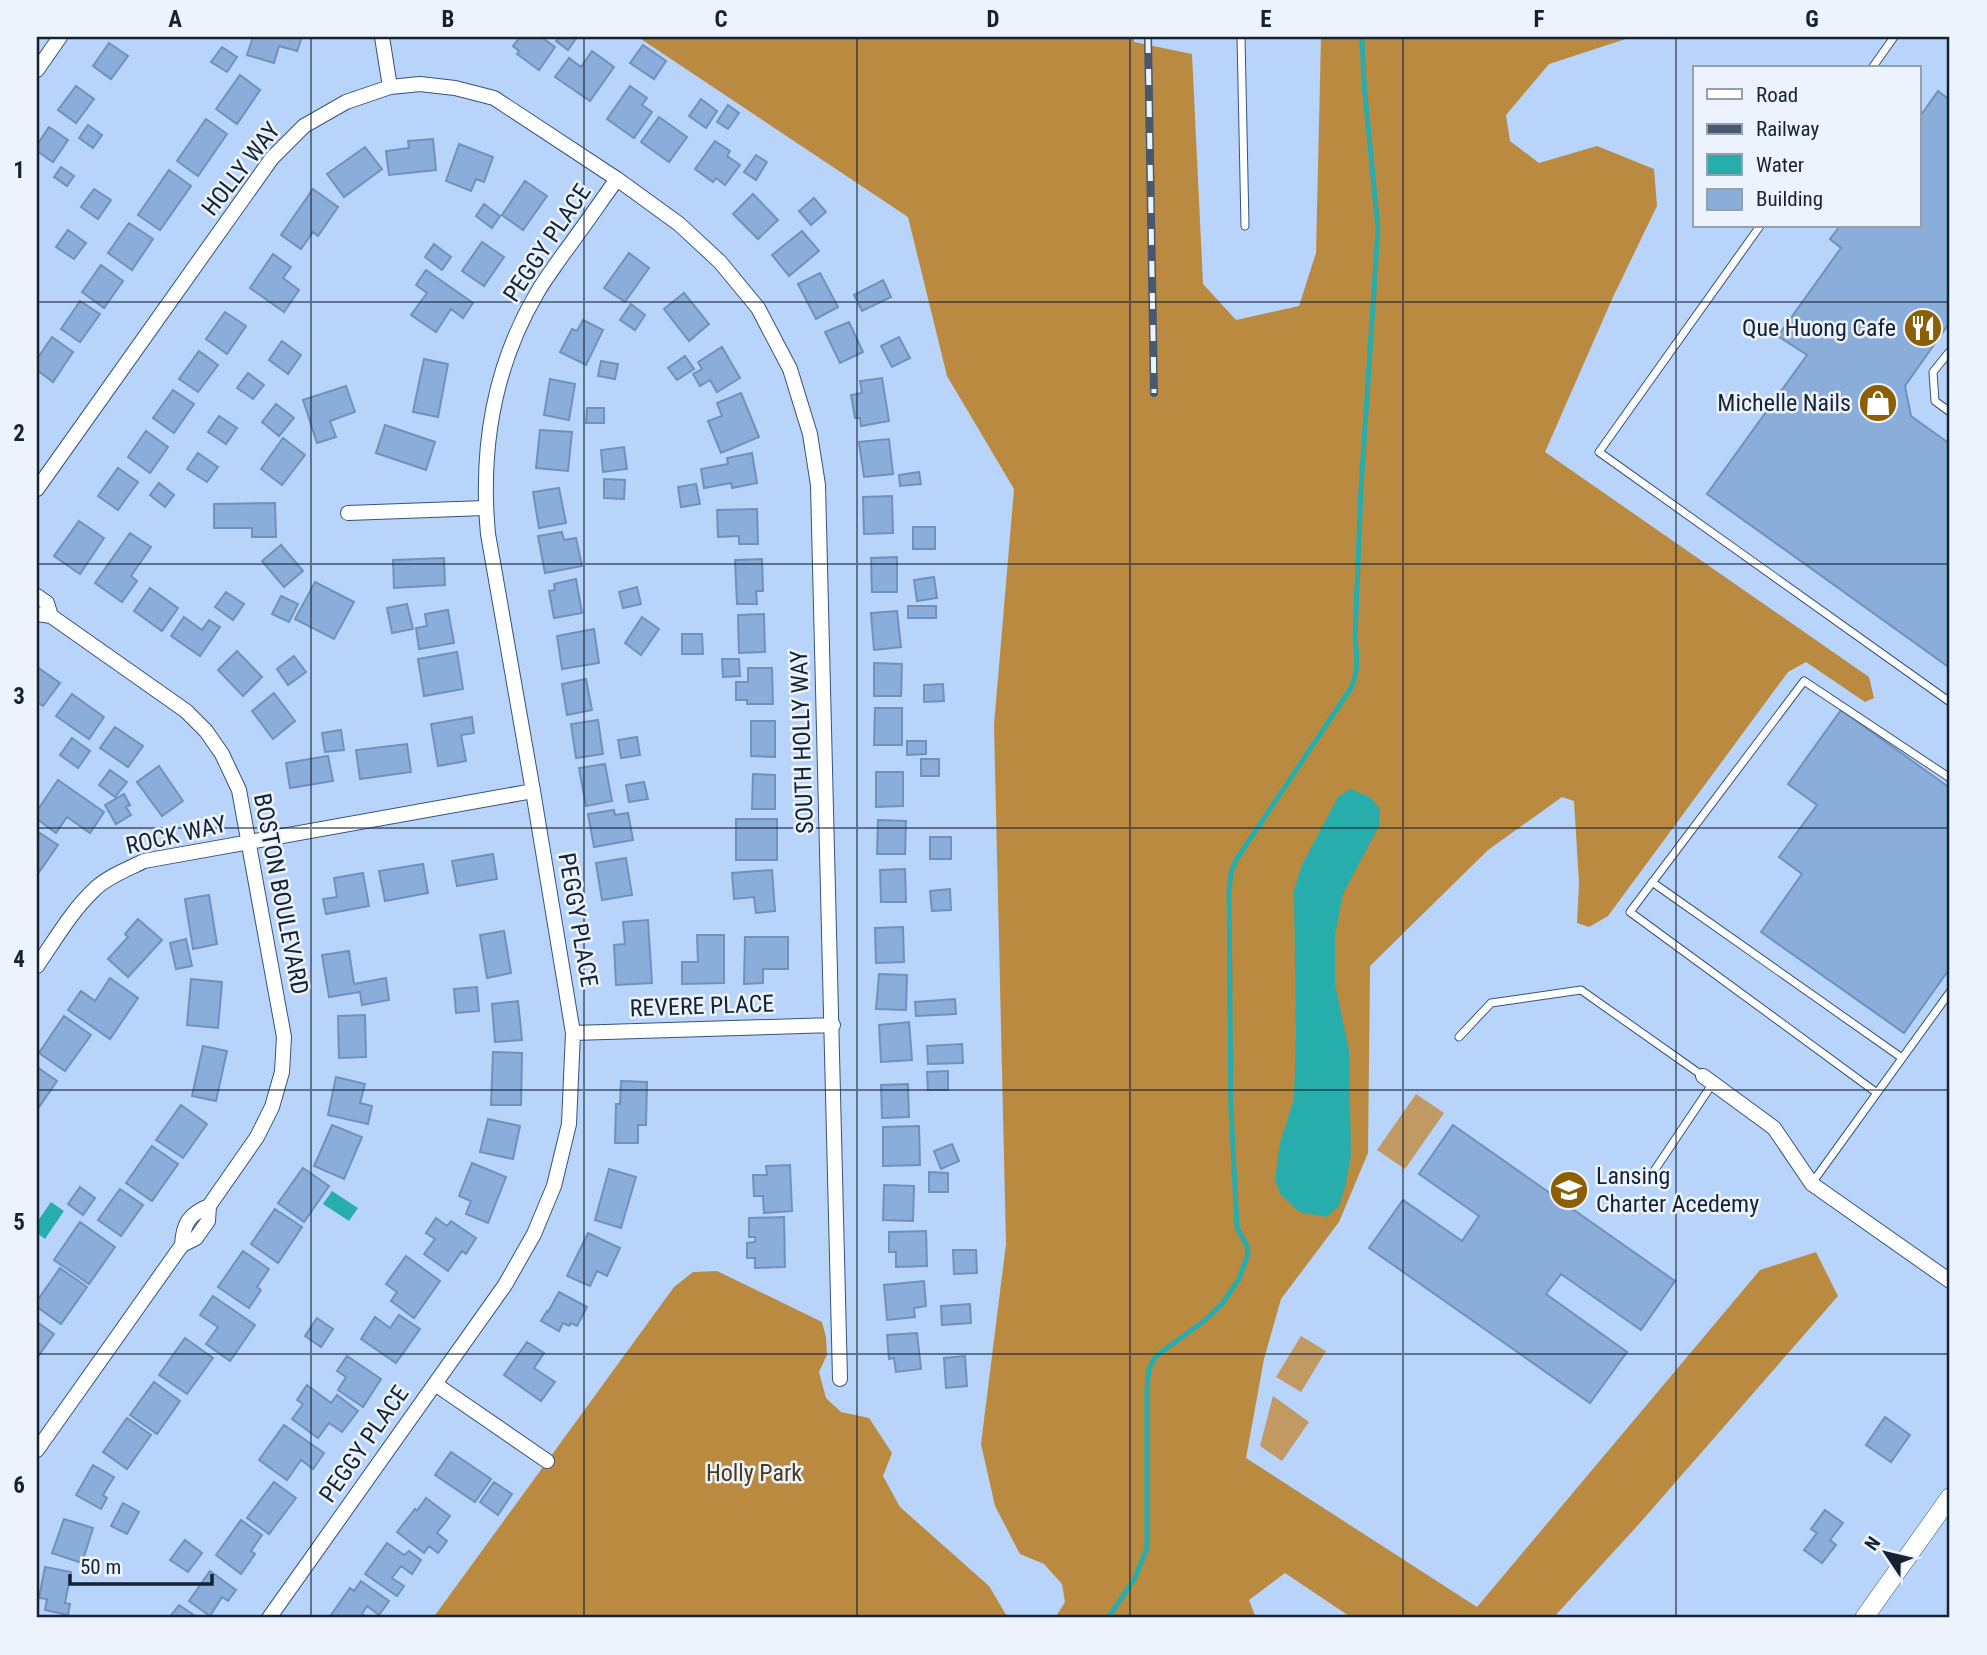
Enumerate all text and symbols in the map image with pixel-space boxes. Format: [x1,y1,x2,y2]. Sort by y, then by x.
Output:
text: A [168,6,182,33]
text: B [442,6,454,33]
text: C [714,6,728,33]
text: D [987,6,1000,33]
text: E [1260,6,1272,33]
text: F [1534,6,1545,33]
text: G [1805,6,1819,33]
legend [1693,66,1920,228]
text: Road [1756,83,1798,107]
street label: HOLLY WAY [196,117,286,221]
text: Railway [1756,117,1819,141]
text: Water [1756,153,1804,177]
text: 1 [13,157,25,184]
street label: PEGGY PLACE [497,179,597,307]
text: Building [1756,187,1823,211]
restaurant icon: Que Huong Cafe [1902,307,1944,349]
place label: Que Huong Cafe [1742,314,1896,342]
shop icon: Michelle Nails [1857,382,1899,424]
place label: Michelle Nails [1717,389,1851,417]
text: 2 [13,420,25,447]
street label: SOUTH HOLLY WAY [785,649,819,834]
text: 3 [13,683,25,710]
street label: BOSTON BOULEVARD [248,791,314,997]
street label: ROCK WAY [123,810,229,860]
street label: PEGGY PLACE [552,851,604,989]
text: 4 [13,946,25,973]
street label: REVERE PLACE [629,989,775,1023]
place label: Lansing Charter Acedemy [1596,1162,1759,1218]
school or university icon: Lansing Charter Acedemy [1548,1169,1590,1211]
text: 5 [13,1209,25,1236]
street label: PEGGY PLACE [314,1380,414,1508]
park label: Holly Park [706,1459,802,1487]
text: 6 [13,1472,25,1499]
north arrow [1850,1518,1920,1588]
text: N [1860,1532,1885,1555]
scale bar [70,1543,212,1587]
text: 50 m [80,1555,121,1579]

